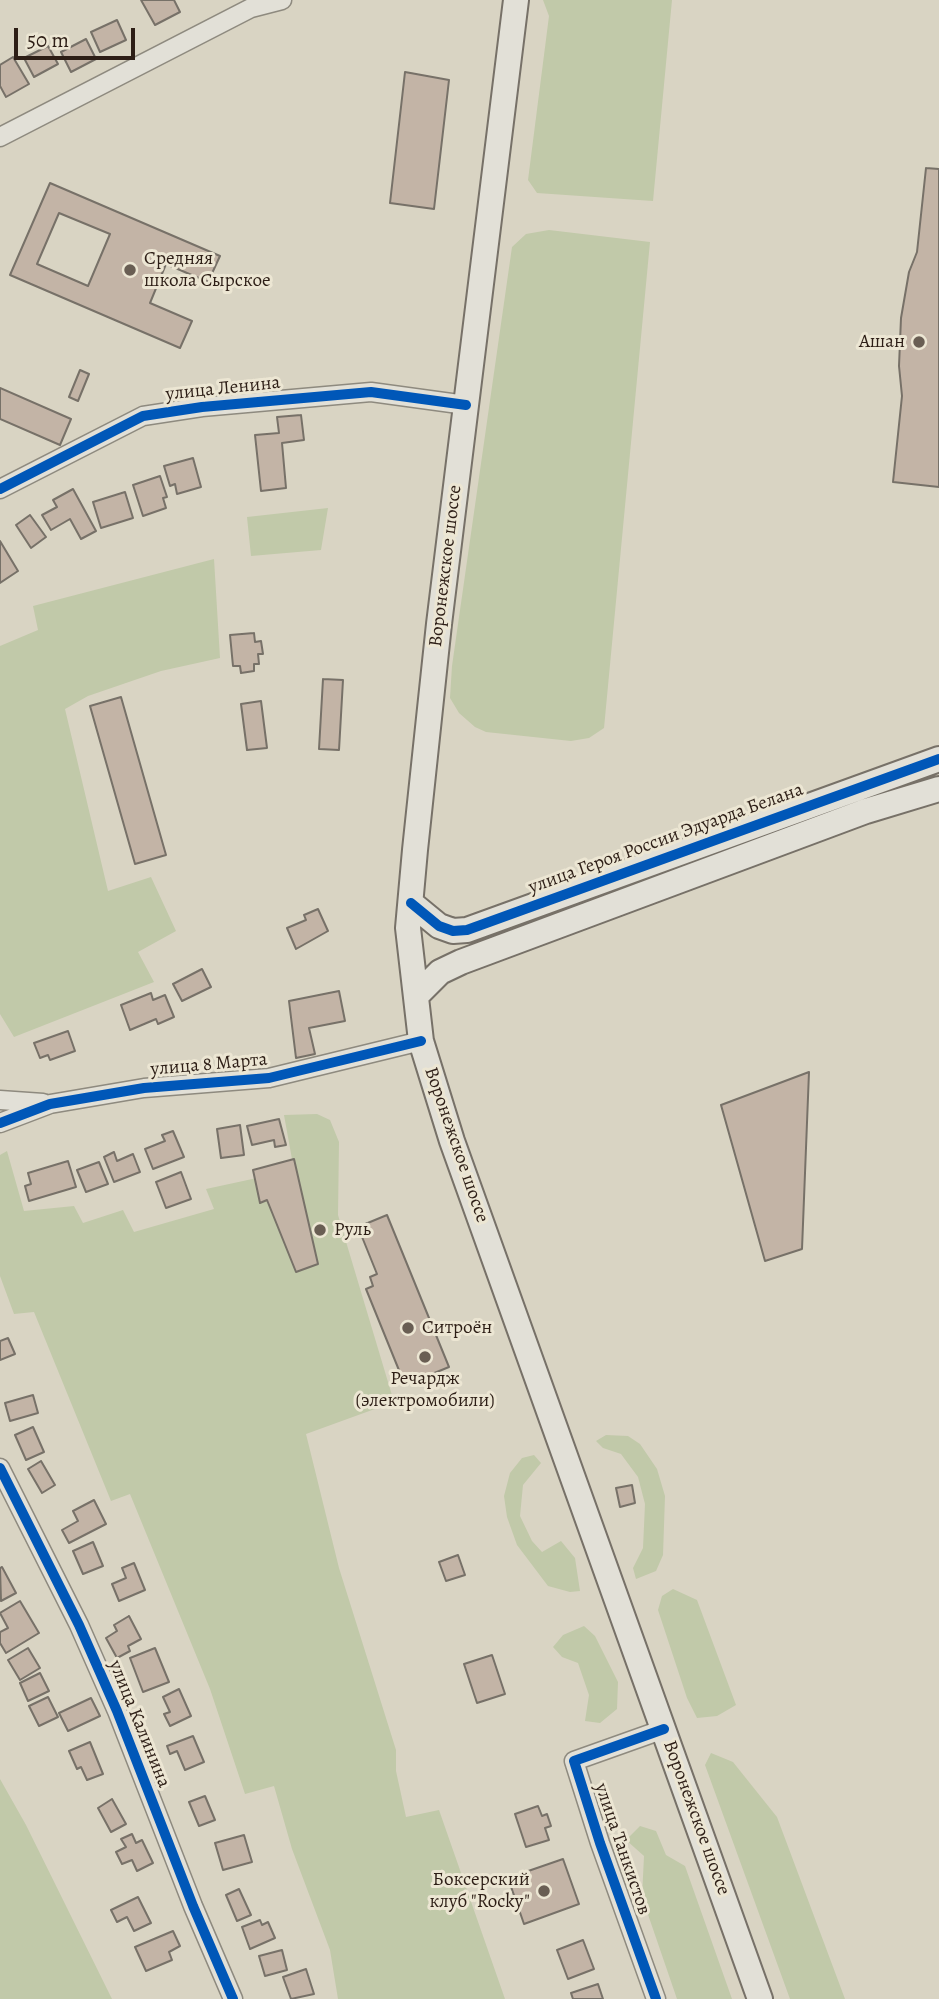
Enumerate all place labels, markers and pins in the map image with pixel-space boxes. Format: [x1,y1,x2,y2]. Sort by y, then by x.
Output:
place label: Средняя школа Сырское [144,248,271,292]
marker: Средняя школа Сырское [122,262,138,278]
place label: Ашан [859,331,905,353]
marker: Ашан [911,334,927,350]
place label: Руль [334,1219,371,1241]
marker: Руль [312,1222,328,1238]
place label: Ситроён [422,1317,492,1339]
marker: Ситроён [400,1320,416,1336]
marker: Речардж (электромобили) [417,1349,433,1365]
place label: Речардж (электромобили) [355,1368,495,1412]
place label: Боксерский клуб "Rocky" [429,1869,530,1913]
marker: Боксерский клуб "Rocky" [536,1883,552,1899]

